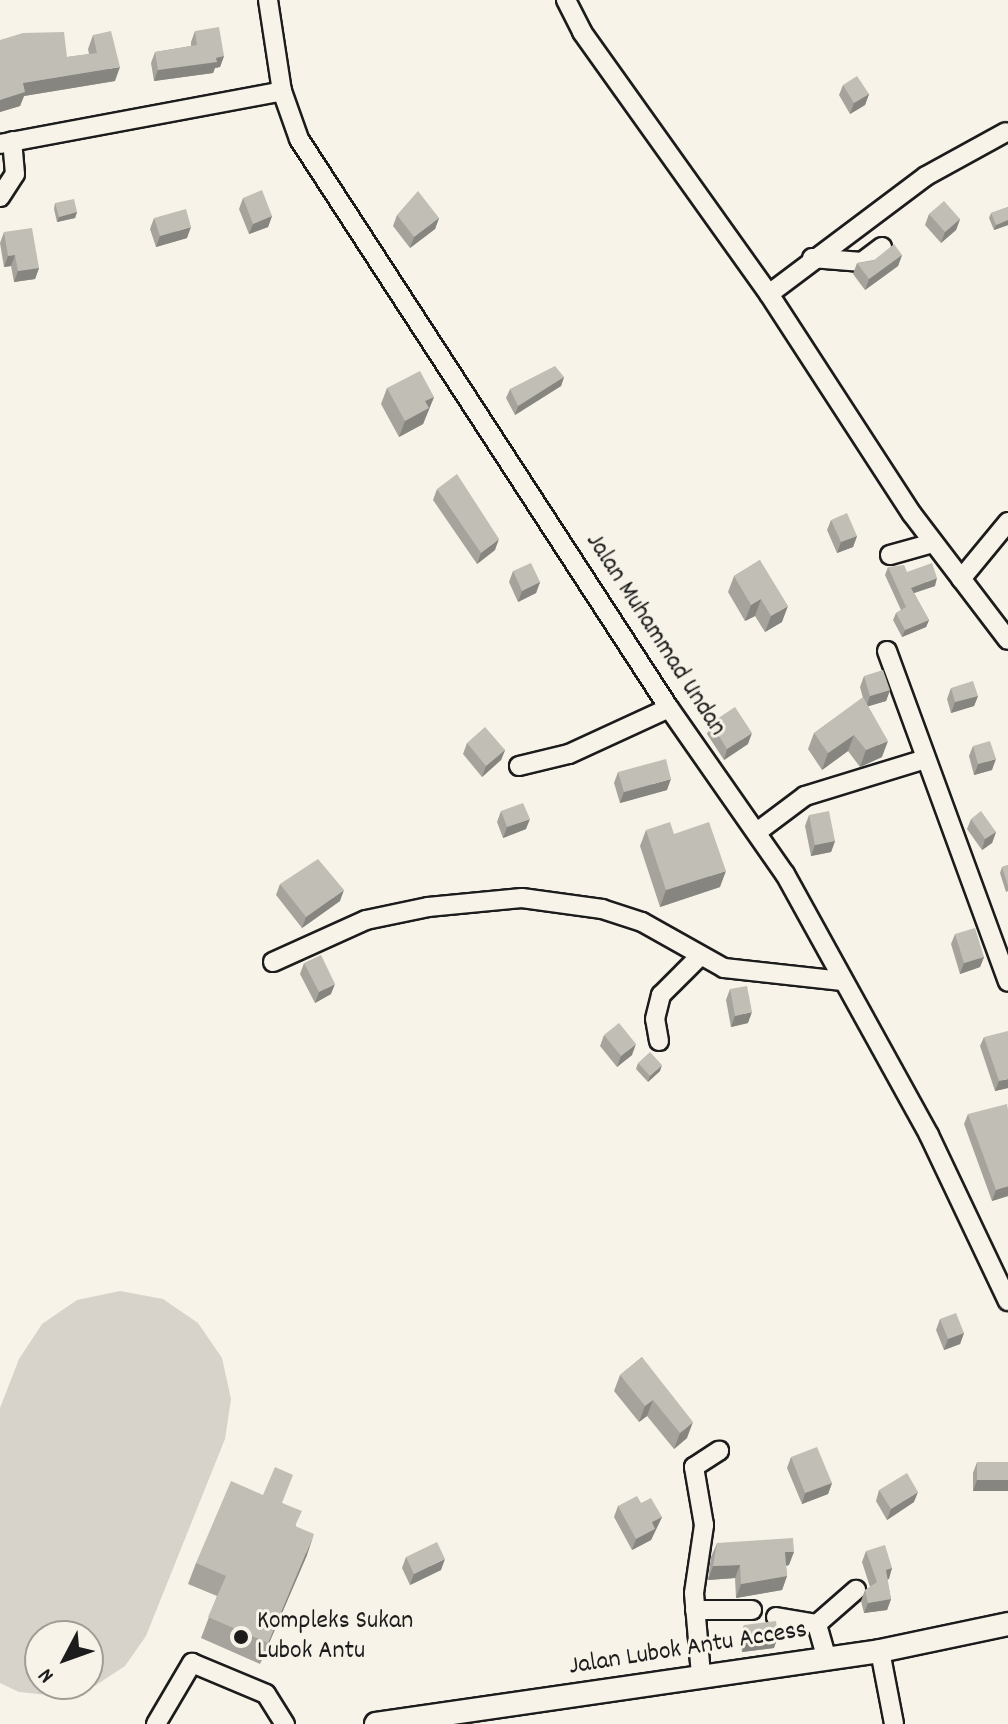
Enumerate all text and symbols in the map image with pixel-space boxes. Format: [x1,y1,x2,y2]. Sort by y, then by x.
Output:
street label: Jalan Muhammad Undan [578,528,732,742]
place label: Kompleks Sukan Lubok Antu [257,1606,413,1668]
street label: Jalan Lubok Antu Access [567,1615,809,1683]
north arrow [24,1620,104,1700]
marker: Kompleks Sukan Lubok Antu [232,1628,250,1646]
text: N [32,1660,62,1689]

